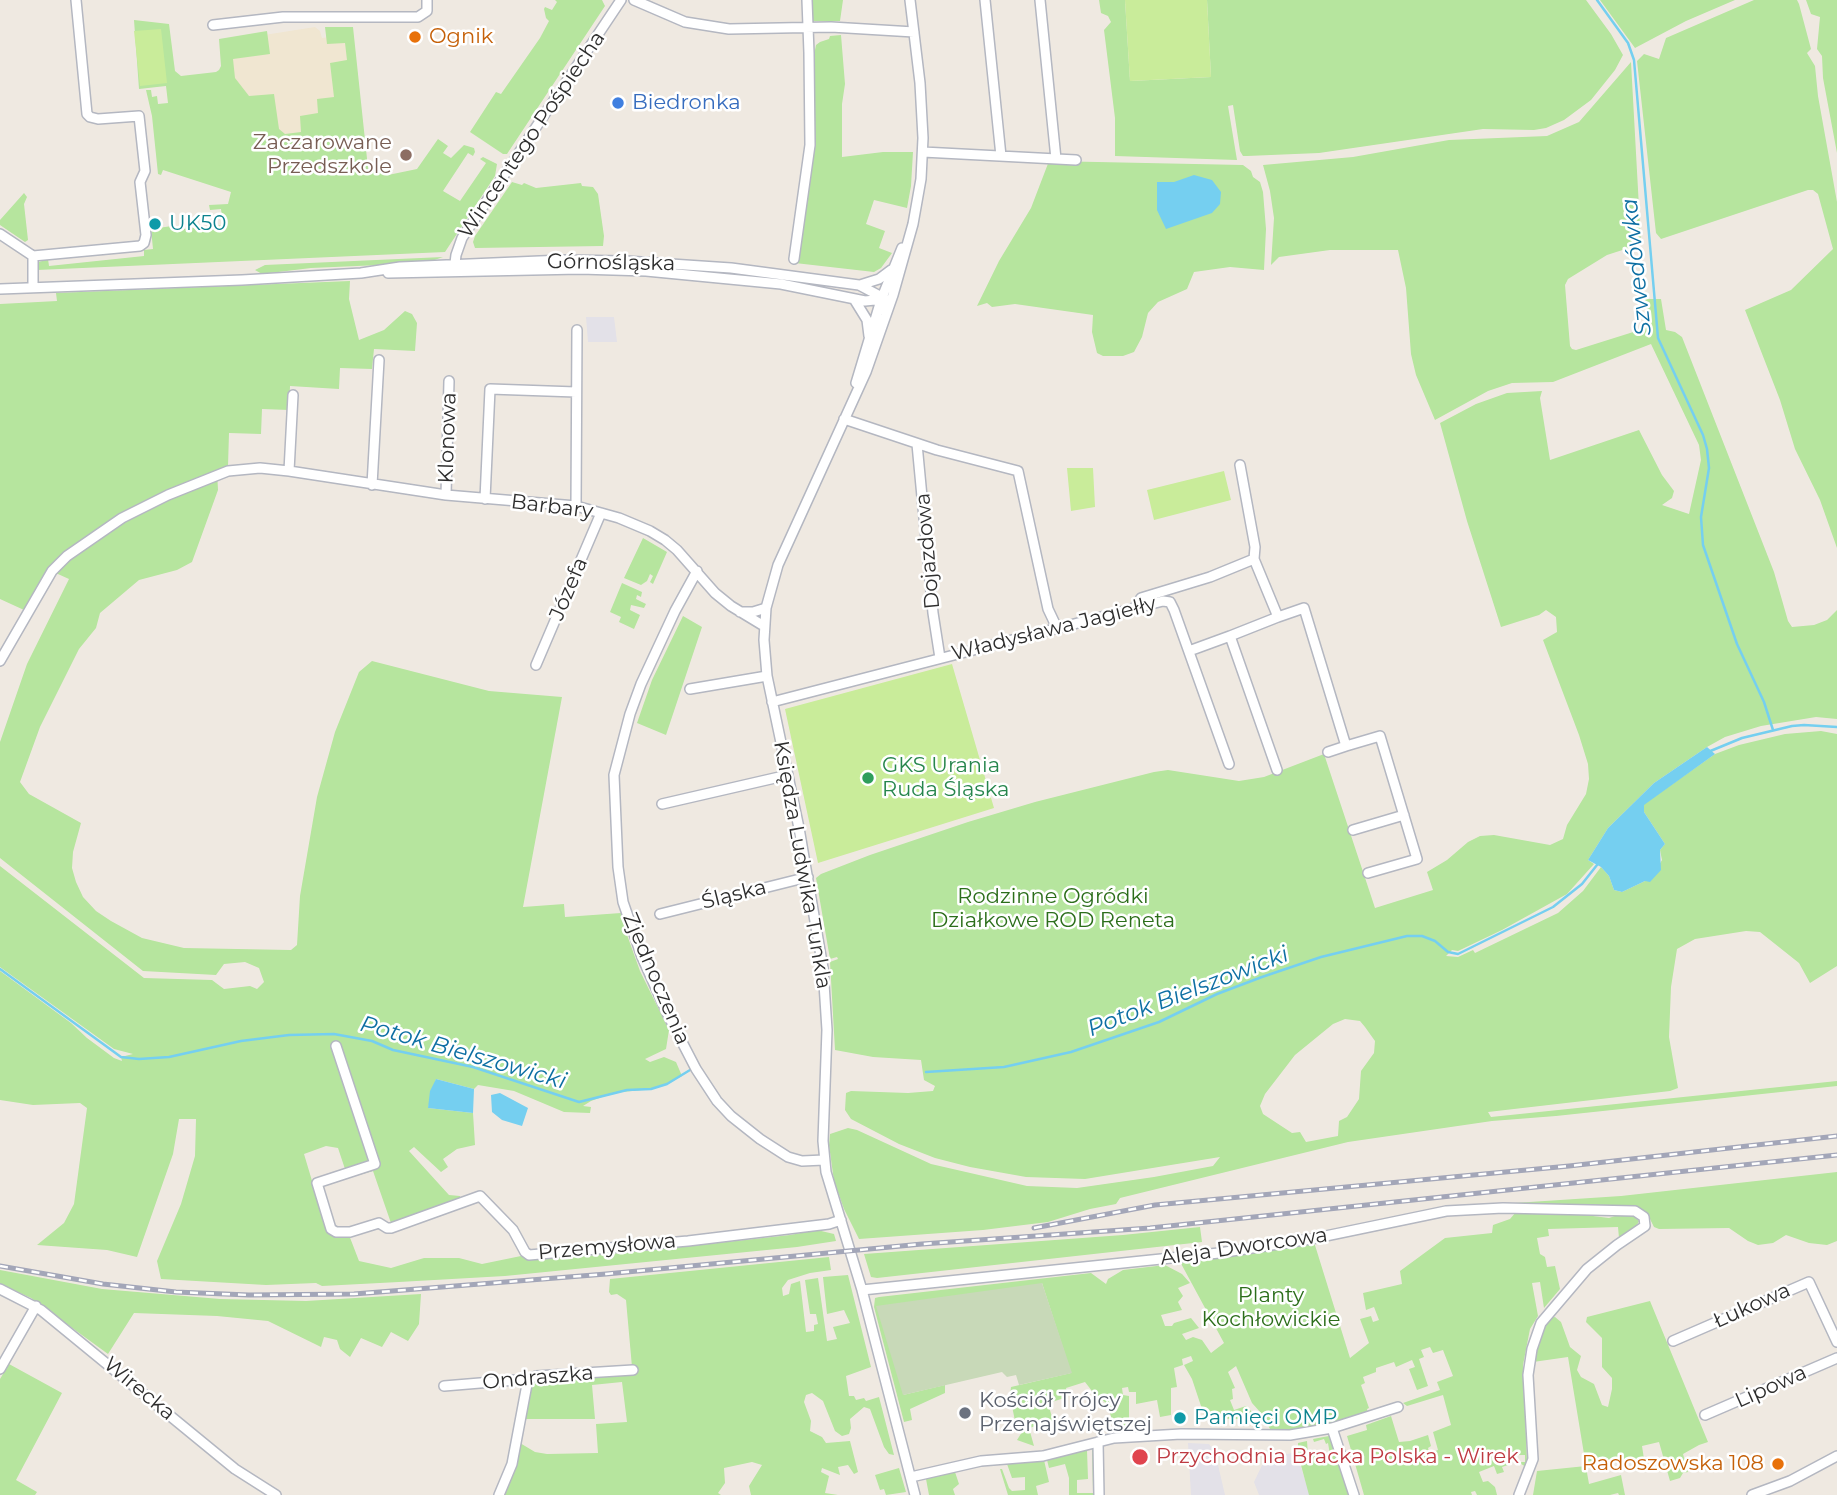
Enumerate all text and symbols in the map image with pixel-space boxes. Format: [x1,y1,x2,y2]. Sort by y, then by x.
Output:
place label: Ognik [429,24,493,50]
street label: Wincentego Pośpiecha [453,27,611,243]
marker: Ognik [407,29,423,45]
place label: Biedronka [632,90,741,116]
marker: Biedronka [610,95,626,111]
place label: Zaczarowane Przedszkole [253,130,392,180]
marker: Zaczarowane Przedszkole [398,147,414,163]
water label: Szwedówka [1616,197,1658,337]
place label: UK50 [169,211,226,237]
marker: UK50 [147,216,163,232]
street label: Górnośląska [547,249,675,277]
street label: Klonowa [434,392,462,484]
street label: Barbary [509,489,595,525]
street label: Dojazdowa [910,492,946,610]
street label: Józefa [545,554,593,624]
street label: Władysława Jagiełły [949,591,1159,667]
street label: Księdza Ludwika Tunkla [768,739,836,991]
place label: GKS Urania Ruda Śląska [882,753,1009,803]
marker: GKS Urania Ruda Śląska [860,770,876,786]
street label: Śląska [699,875,769,915]
park label: Rodzinne Ogródki Działkowe ROD Reneta [931,884,1175,934]
street label: Zjednoczenia [617,909,695,1049]
water label: Potok Bielszowicki [1084,941,1292,1043]
water label: Potok Bielszowicki [357,1010,569,1096]
street label: Aleja Dworcowa [1159,1223,1329,1271]
street label: Przemysłowa [537,1228,677,1266]
street label: Łukowa [1709,1278,1795,1334]
park label: Planty Kochłowickie [1202,1283,1340,1333]
street label: Wirecka [98,1352,180,1426]
street label: Lipowa [1731,1360,1811,1414]
street label: Ondraszka [481,1361,595,1395]
place label: Kościół Trójcy Przenajświętszej [979,1388,1152,1438]
marker: Kościół Trójcy Przenajświętszej [957,1405,973,1421]
place label: Pamięci OMP [1194,1405,1337,1431]
marker: Pamięci OMP [1172,1410,1188,1426]
place label: Przychodnia Bracka Polska - Wirek [1156,1444,1519,1470]
marker: Przychodnia Bracka Polska - Wirek [1130,1447,1150,1467]
place label: Radoszowska 108 [1582,1451,1764,1477]
marker: Radoszowska 108 [1770,1456,1786,1472]

